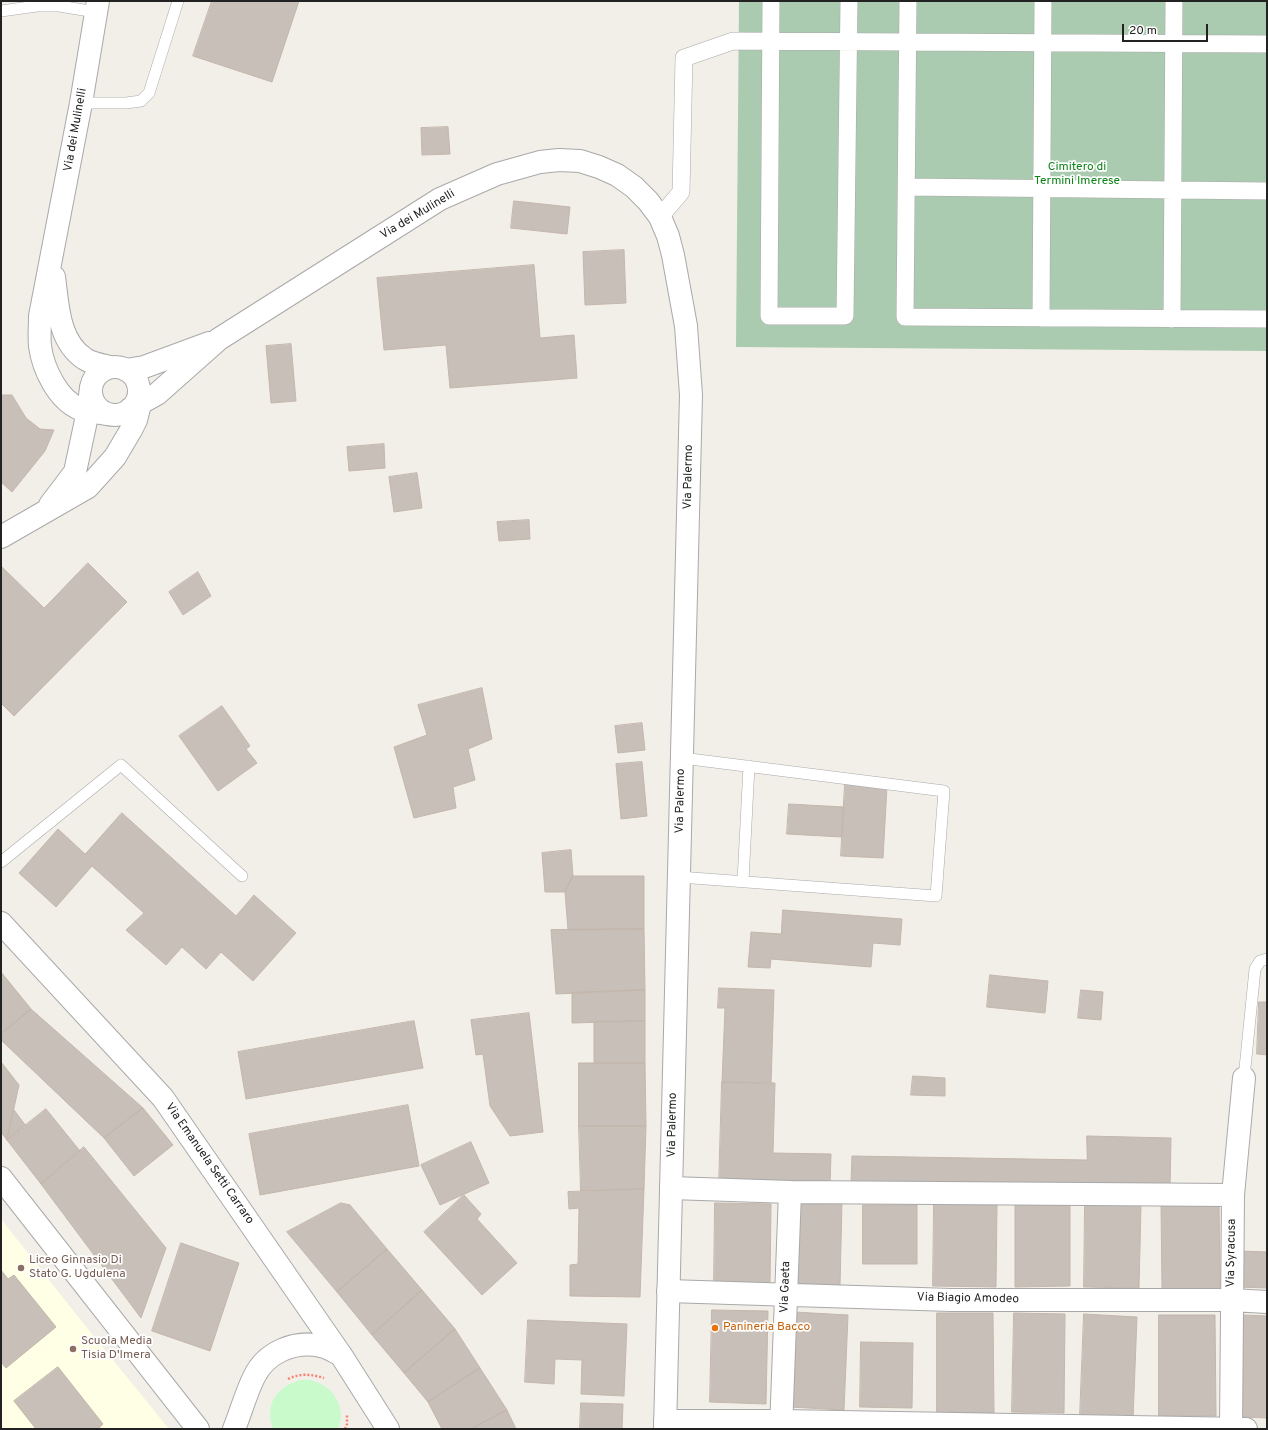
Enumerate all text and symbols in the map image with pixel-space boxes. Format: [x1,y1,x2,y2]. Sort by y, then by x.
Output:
scale bar [1124,16,1210,42]
text: 20 m [1129,23,1157,39]
street label: Via dei Mulinelli [62,87,90,173]
park label: Cimitero di Termini Imerese [1034,161,1120,189]
street label: Via dei Mulinelli [378,187,458,243]
street label: Via Palermo [681,444,697,510]
street label: Via Palermo [673,768,689,834]
street label: Via Palermo [665,1092,681,1158]
street label: Via Emanuela Setti Carraro [162,1101,256,1227]
street label: Via Syracusa [1224,1218,1240,1288]
place label: Liceo Ginnasio Di Stato G. Ugdulena [29,1254,126,1282]
street label: Via Gaeta [778,1261,794,1313]
marker: Liceo Ginnasio Di Stato G. Ugdulena [16,1263,26,1273]
street label: Via Biagio Amodeo [917,1291,1019,1307]
place label: Panineria Bacco [723,1321,810,1335]
marker: Panineria Bacco [710,1323,720,1333]
place label: Scuola Media Tisia D'Imera [81,1335,152,1363]
marker: Scuola Media Tisia D'Imera [68,1344,78,1354]

